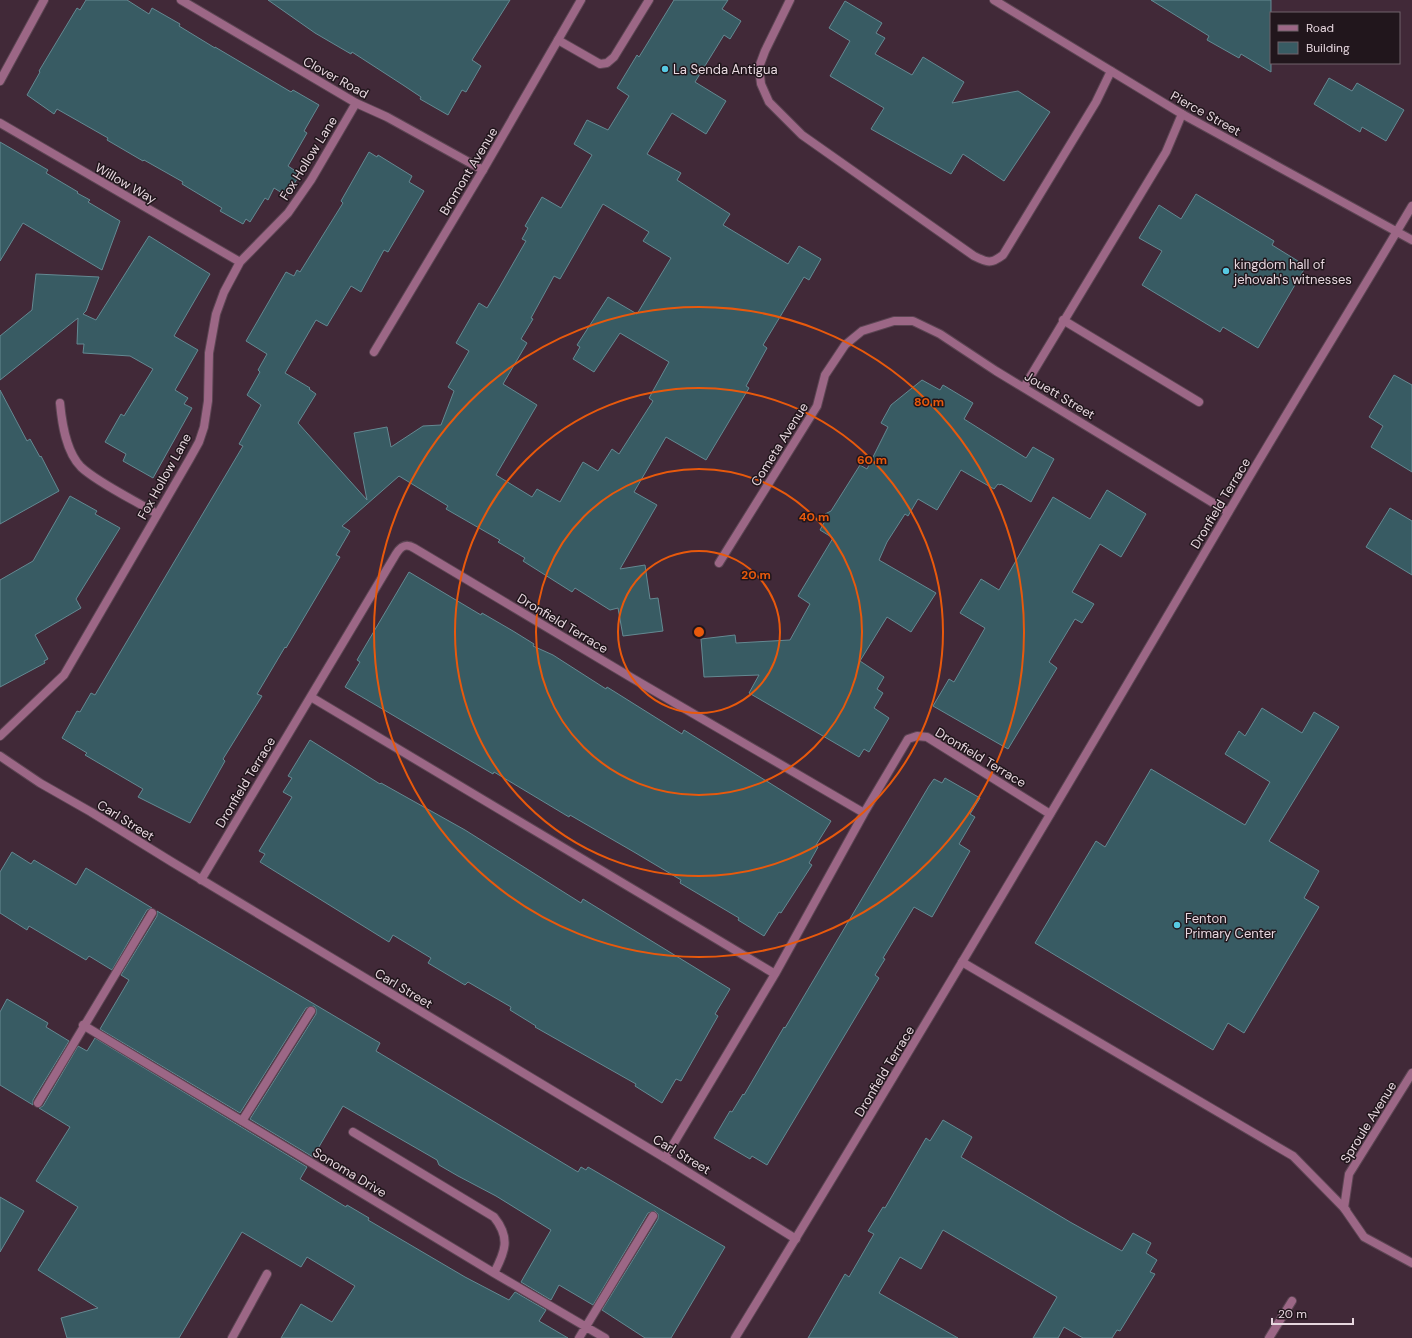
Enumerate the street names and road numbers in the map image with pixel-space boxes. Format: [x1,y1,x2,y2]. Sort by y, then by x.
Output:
street label: Clover Road [300,53,371,102]
street label: Pierce Street [1168,87,1244,140]
street label: Fox Hollow Lane [276,113,341,203]
street label: Bromont Avenue [435,124,501,218]
street label: Willow Way [92,159,160,208]
street label: Jouett Street [1021,368,1098,423]
street label: Cometa Avenue [747,399,812,489]
street label: Fox Hollow Lane [134,430,195,522]
street label: Dronfield Terrace [1187,455,1254,552]
street label: Dronfield Terrace [514,590,611,657]
street label: Dronfield Terrace [932,724,1029,791]
street label: Dronfield Terrace [212,734,279,831]
street label: Carl Street [94,796,158,845]
street label: Carl Street [372,965,436,1012]
street label: Dronfield Terrace [851,1023,918,1120]
street label: Sproule Avenue [1336,1078,1400,1166]
street label: Carl Street [650,1131,714,1178]
street label: Sonoma Drive [310,1144,390,1201]

